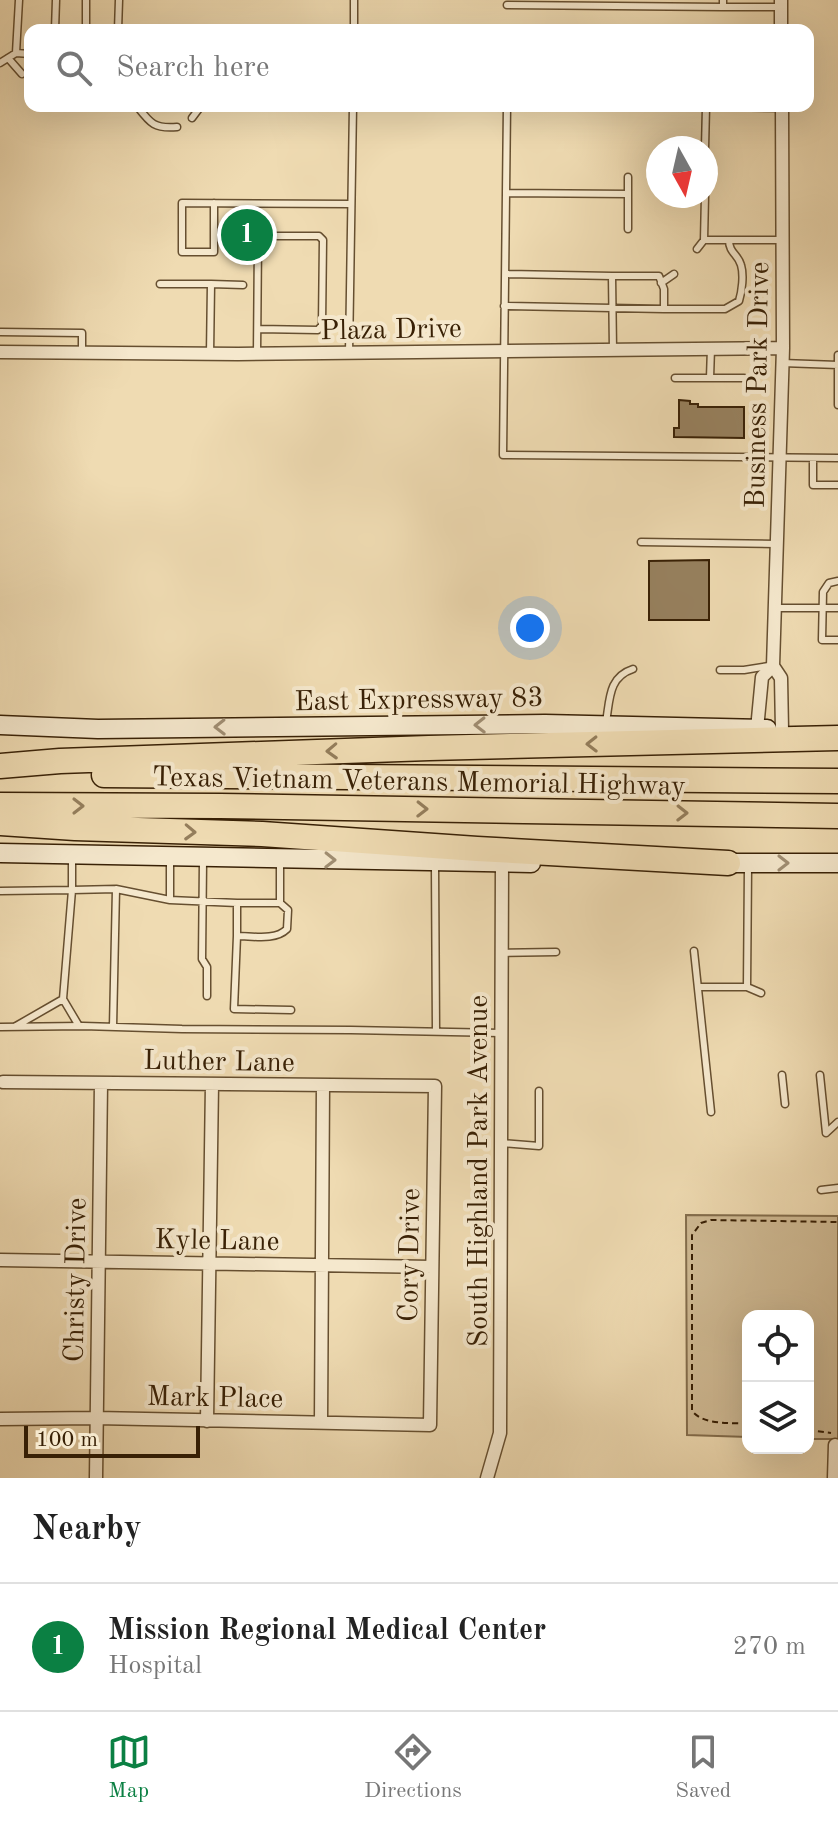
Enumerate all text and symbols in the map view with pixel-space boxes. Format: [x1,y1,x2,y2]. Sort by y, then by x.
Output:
search box [24,24,814,112]
icon: search [52,46,96,90]
text: Search here [116,53,270,83]
north arrow [646,136,718,208]
pin: 1 [221,205,273,265]
street label: Business Park Drive [743,261,775,509]
street label: Plaza Drive [320,316,462,346]
your location [510,608,550,648]
street label: East Expressway 83 [294,685,544,717]
one-way arrow [473,716,486,734]
one-way arrow [213,719,226,736]
one-way arrow [585,735,598,752]
one-way arrow [325,743,338,760]
street label: Texas Vietnam Veterans Memorial Highway [152,764,686,802]
one-way arrow [72,797,85,815]
one-way arrow [416,800,429,818]
one-way arrow [676,804,689,822]
one-way arrow [184,823,197,840]
one-way arrow [324,851,337,868]
one-way arrow [777,854,790,872]
street label: South Highland Park Avenue [466,995,494,1347]
street label: Luther Lane [143,1048,295,1078]
street label: Cory Drive [396,1188,426,1322]
street label: Christy Drive [62,1197,92,1363]
street label: Kyle Lane [154,1227,280,1257]
map controls [742,1310,814,1454]
button: locate [742,1310,814,1382]
button: layers [742,1382,814,1454]
street label: Mark Place [146,1384,284,1414]
scale bar [24,1422,200,1458]
text: 100 m [36,1429,98,1451]
text: Nearby [32,1513,142,1547]
text: Mission Regional Medical Center [108,1616,546,1646]
text: 1 [50,1634,66,1660]
text: 270 m [733,1634,806,1660]
text: Hospital [108,1653,202,1679]
tab: Map [107,1730,151,1805]
tab: Directions [364,1730,462,1805]
tab: Saved [675,1730,731,1805]

